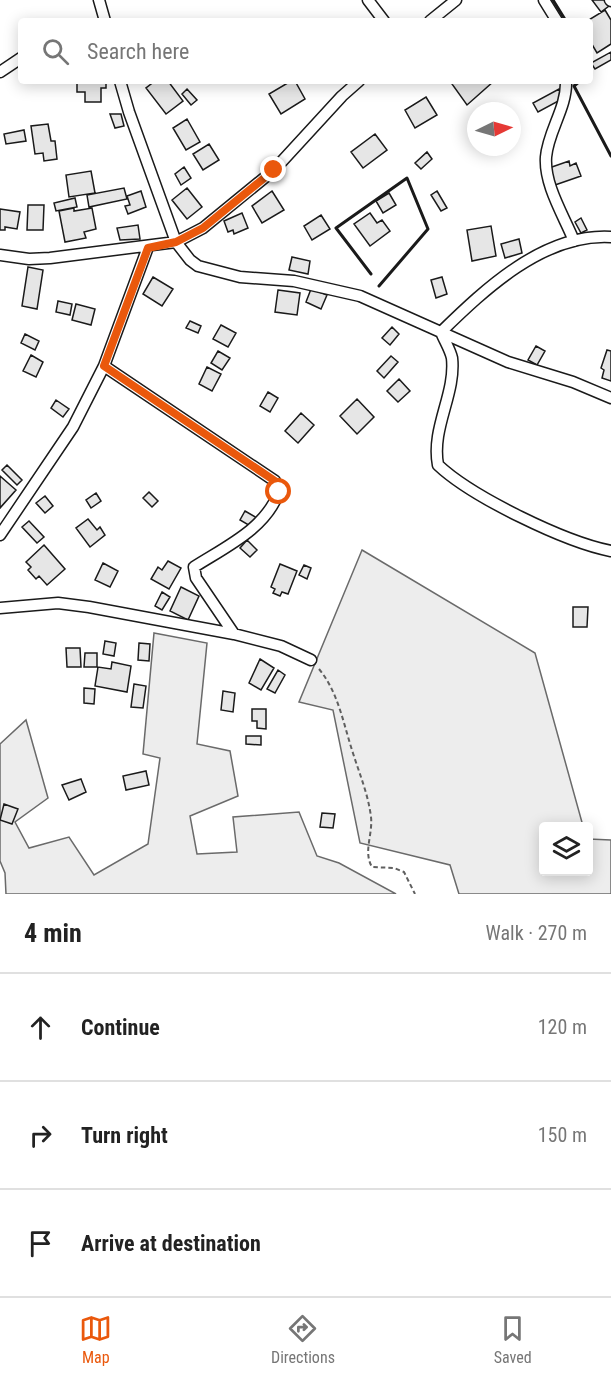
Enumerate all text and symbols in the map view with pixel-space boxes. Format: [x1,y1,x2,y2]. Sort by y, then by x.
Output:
search box [18,18,593,84]
icon: search [39,35,72,68]
text: Search here [87,39,189,64]
north arrow [467,102,521,156]
route end [260,156,286,182]
route start [265,478,291,504]
map controls [539,822,593,876]
button: layers [539,822,593,876]
text: 4 min [24,918,82,948]
text: Walk · 270 m [486,921,587,945]
icon: ahead [24,1011,57,1044]
text: Continue [81,1015,160,1040]
text: 120 m [538,1015,587,1039]
icon: right [24,1119,57,1152]
text: Turn right [81,1123,168,1148]
text: 150 m [538,1123,587,1147]
icon: arrive [24,1227,57,1260]
text: Arrive at destination [81,1231,261,1256]
tab: Map [79,1312,112,1367]
tab: Directions [271,1312,335,1367]
tab: Saved [494,1312,532,1367]

